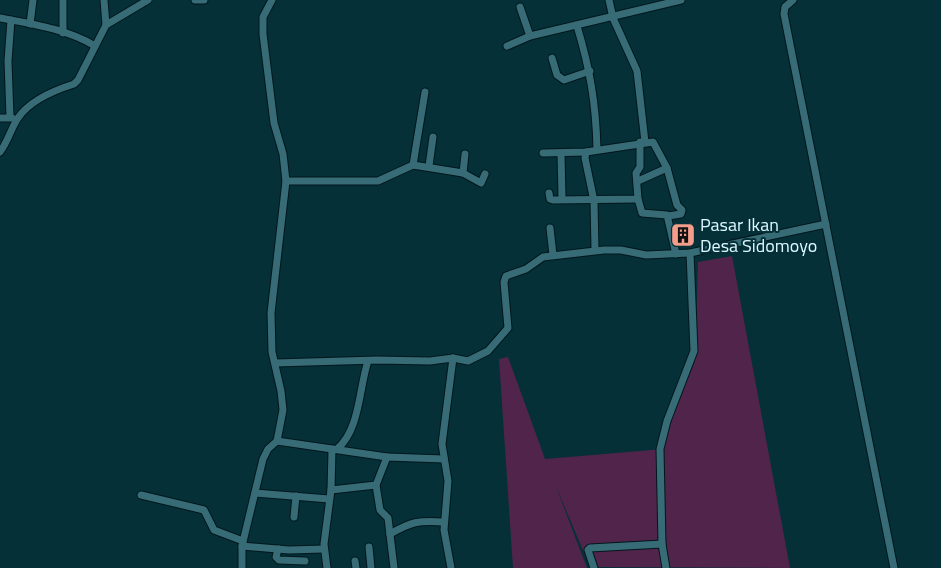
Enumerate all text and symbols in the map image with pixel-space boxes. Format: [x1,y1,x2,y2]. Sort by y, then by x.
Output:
place label: Pasar Ikan Desa Sidomoyo [700,211,817,259]
building icon: Pasar Ikan Desa Sidomoyo [670,222,696,248]

